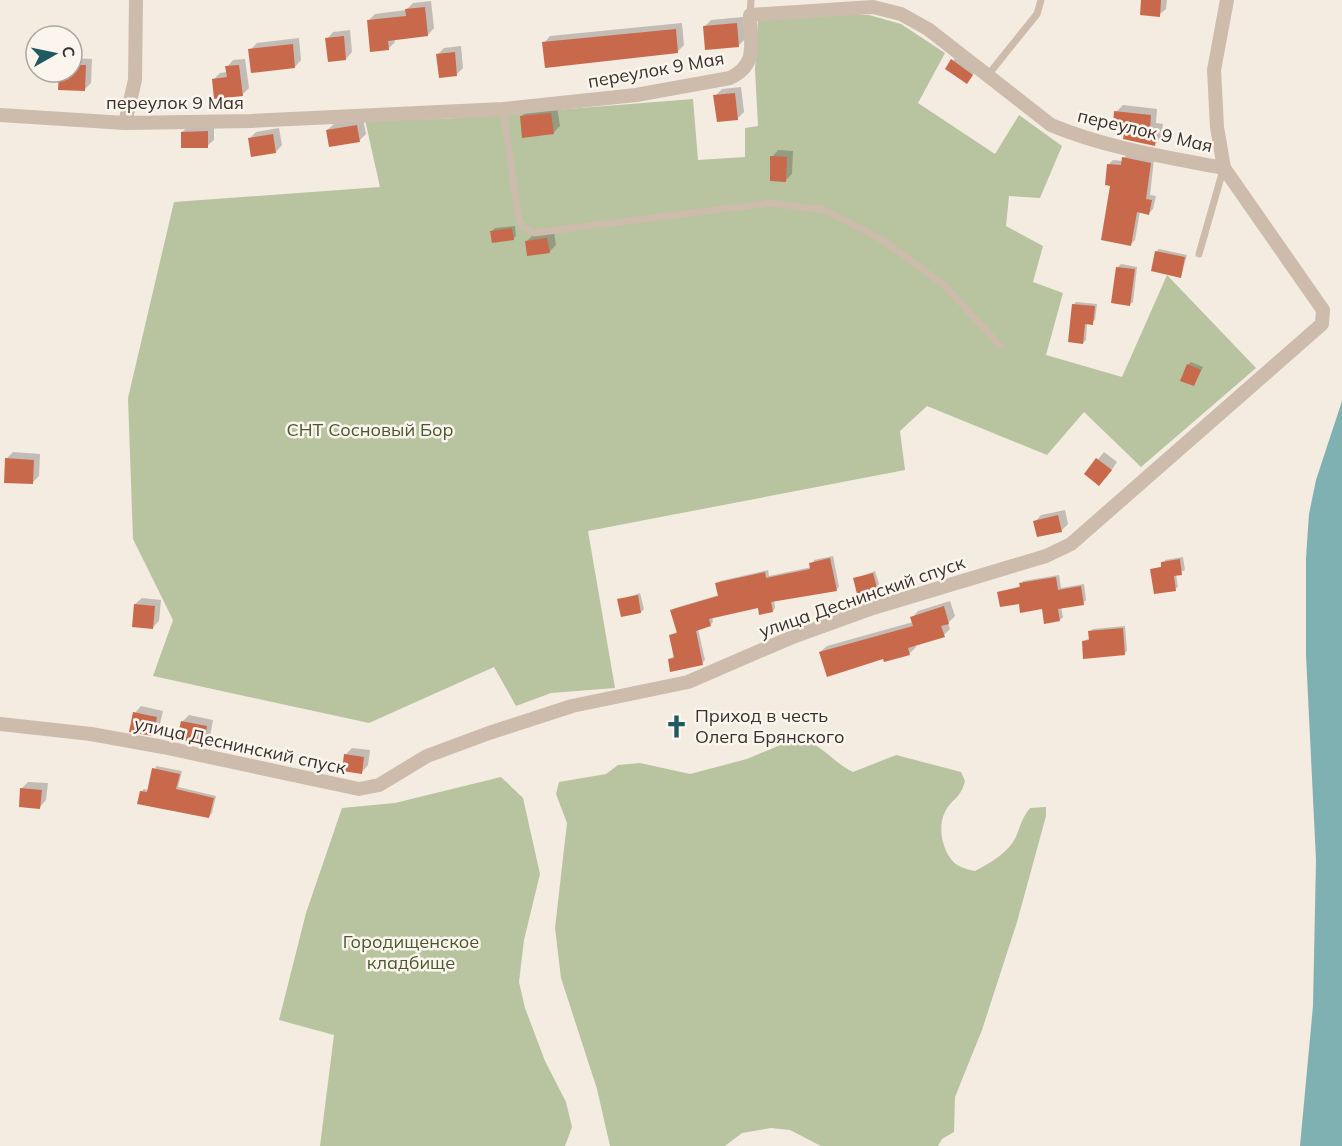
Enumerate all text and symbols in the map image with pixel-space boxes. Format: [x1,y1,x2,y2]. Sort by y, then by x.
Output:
north arrow [24,24,84,84]
text: С [58,45,80,59]
street label: переулок 9 Мая [586,46,726,93]
street label: переулок 9 Мая [106,91,244,114]
street label: переулок 9 Мая [1075,104,1215,157]
park label: СНТ Сосновый Бор [286,418,454,441]
street label: улица Деснинский спуск [756,550,968,643]
place label: Приход в честь Олега Брянского [695,704,844,748]
street label: улица Деснинский спуск [132,712,348,779]
church icon: Приход в честь Олега Брянского [664,713,690,739]
park label: Городищенское кладбище [343,930,479,974]

